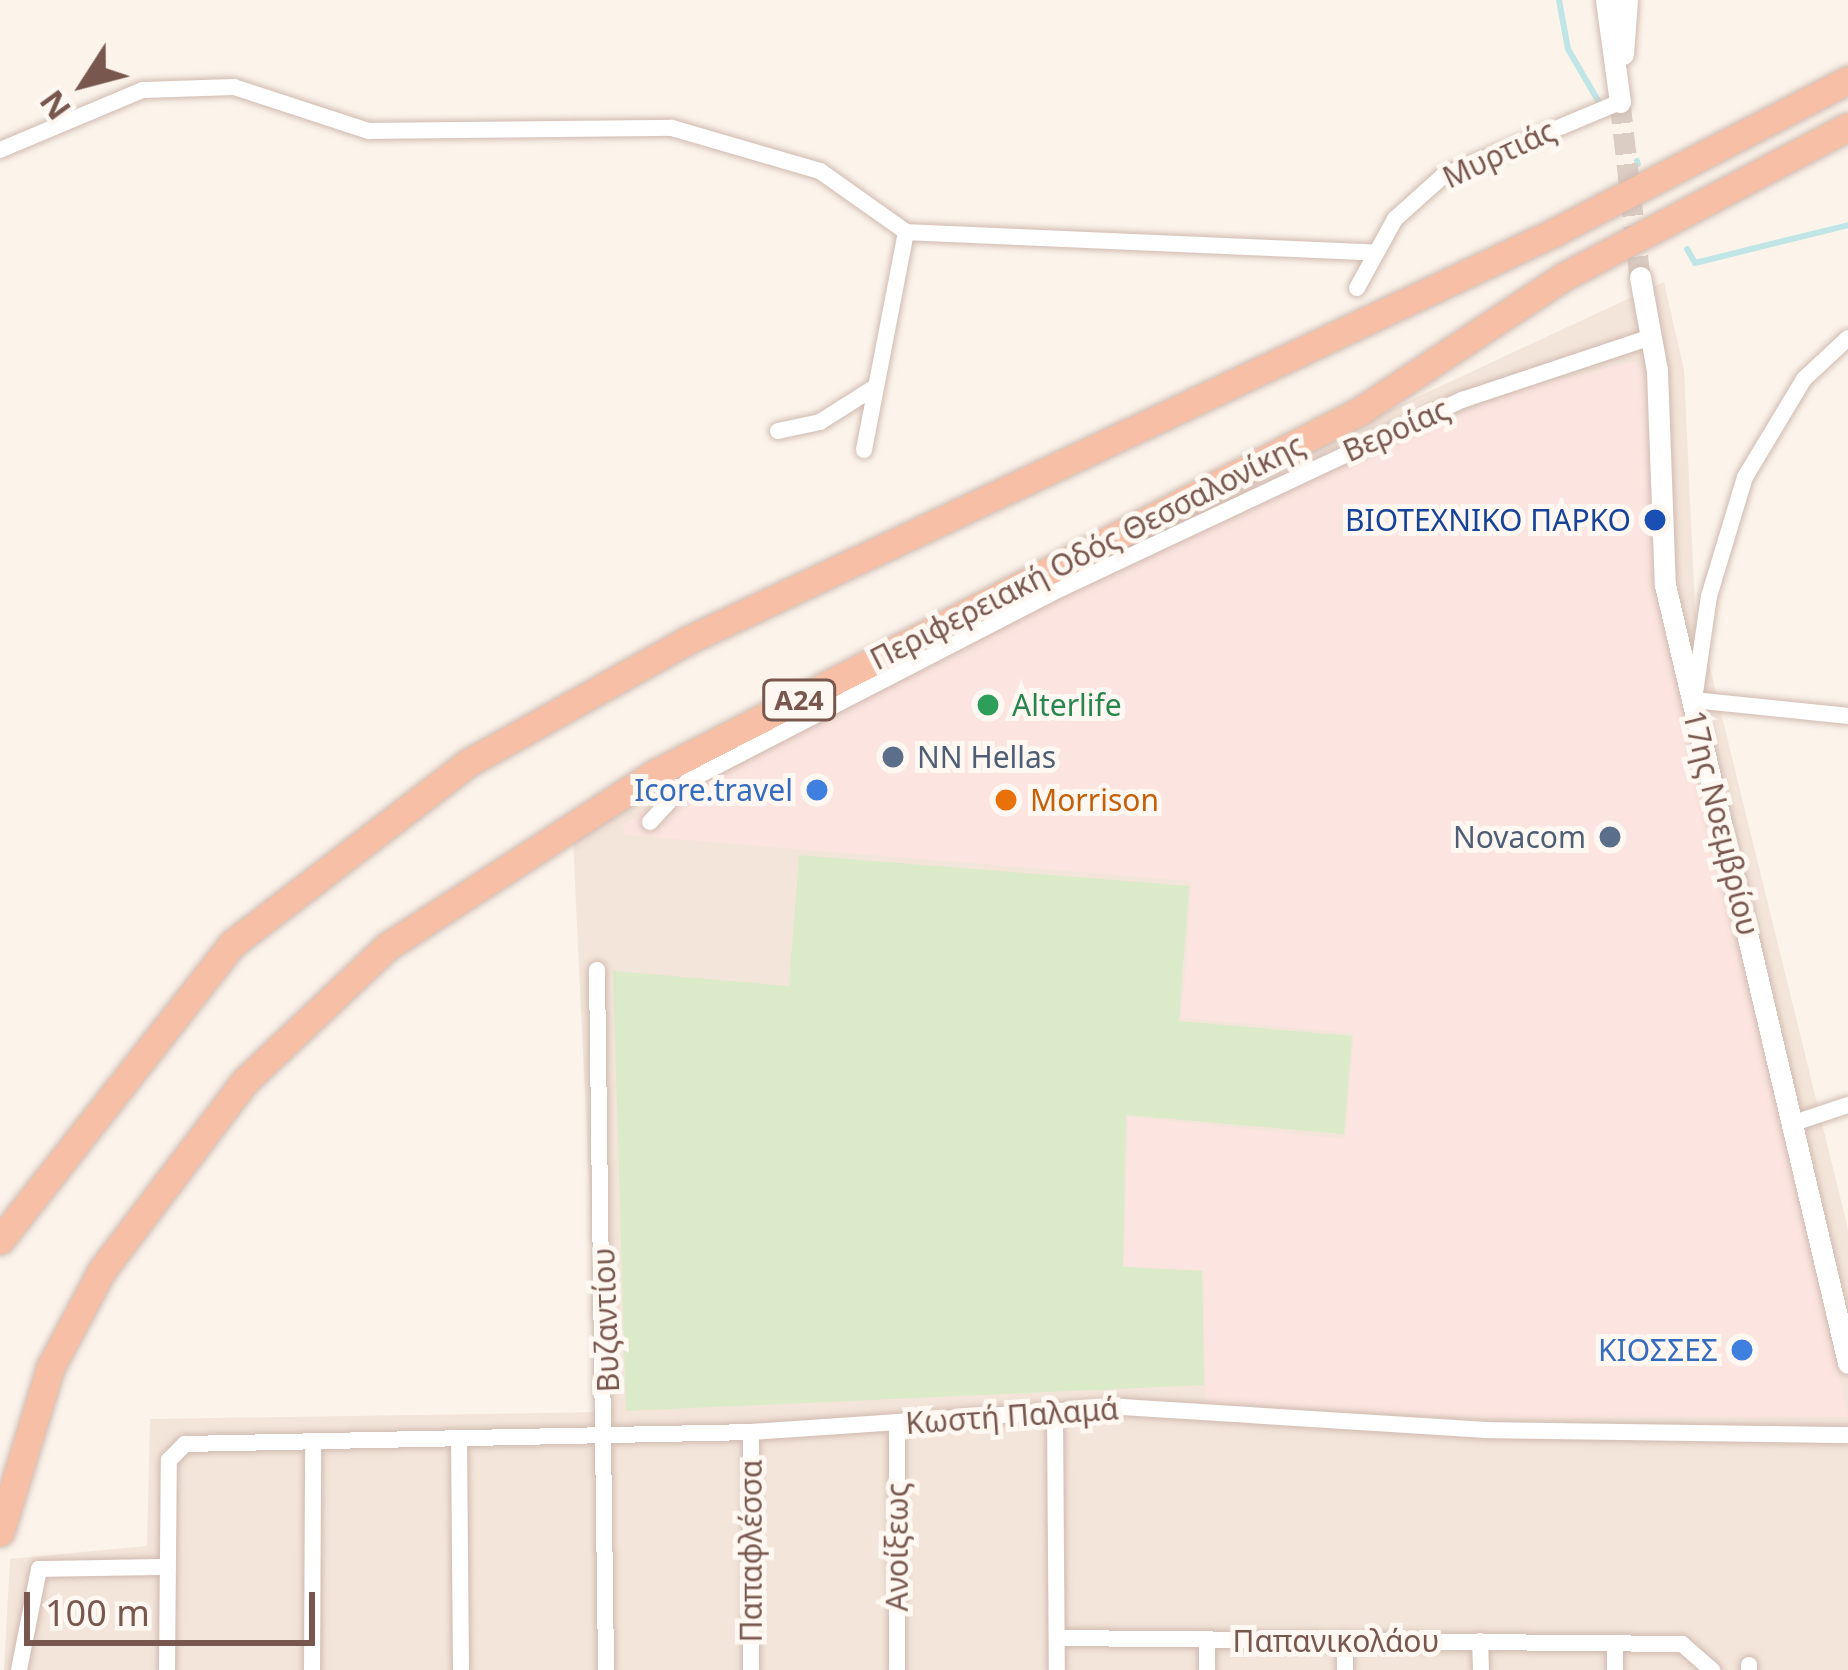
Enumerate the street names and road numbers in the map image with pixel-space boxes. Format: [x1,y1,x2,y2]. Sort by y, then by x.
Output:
street label: Μυρτιάς [1437,112,1561,196]
street label: Βεροίας [1337,391,1455,469]
street label: Περιφερειακή Οδός Θεσσαλονίκης [864,427,1310,677]
road number: Α24 [760,679,838,721]
street label: 17ης Νοεμβρίου [1676,707,1766,939]
street label: Βυζαντίου [585,1247,627,1393]
street label: Κωστή Παλαμά [904,1391,1120,1441]
street label: Παπαφλέσσα [733,1460,769,1642]
street label: Ανοίξεως [879,1483,915,1611]
street label: Παπανικολάου [1233,1623,1439,1659]

